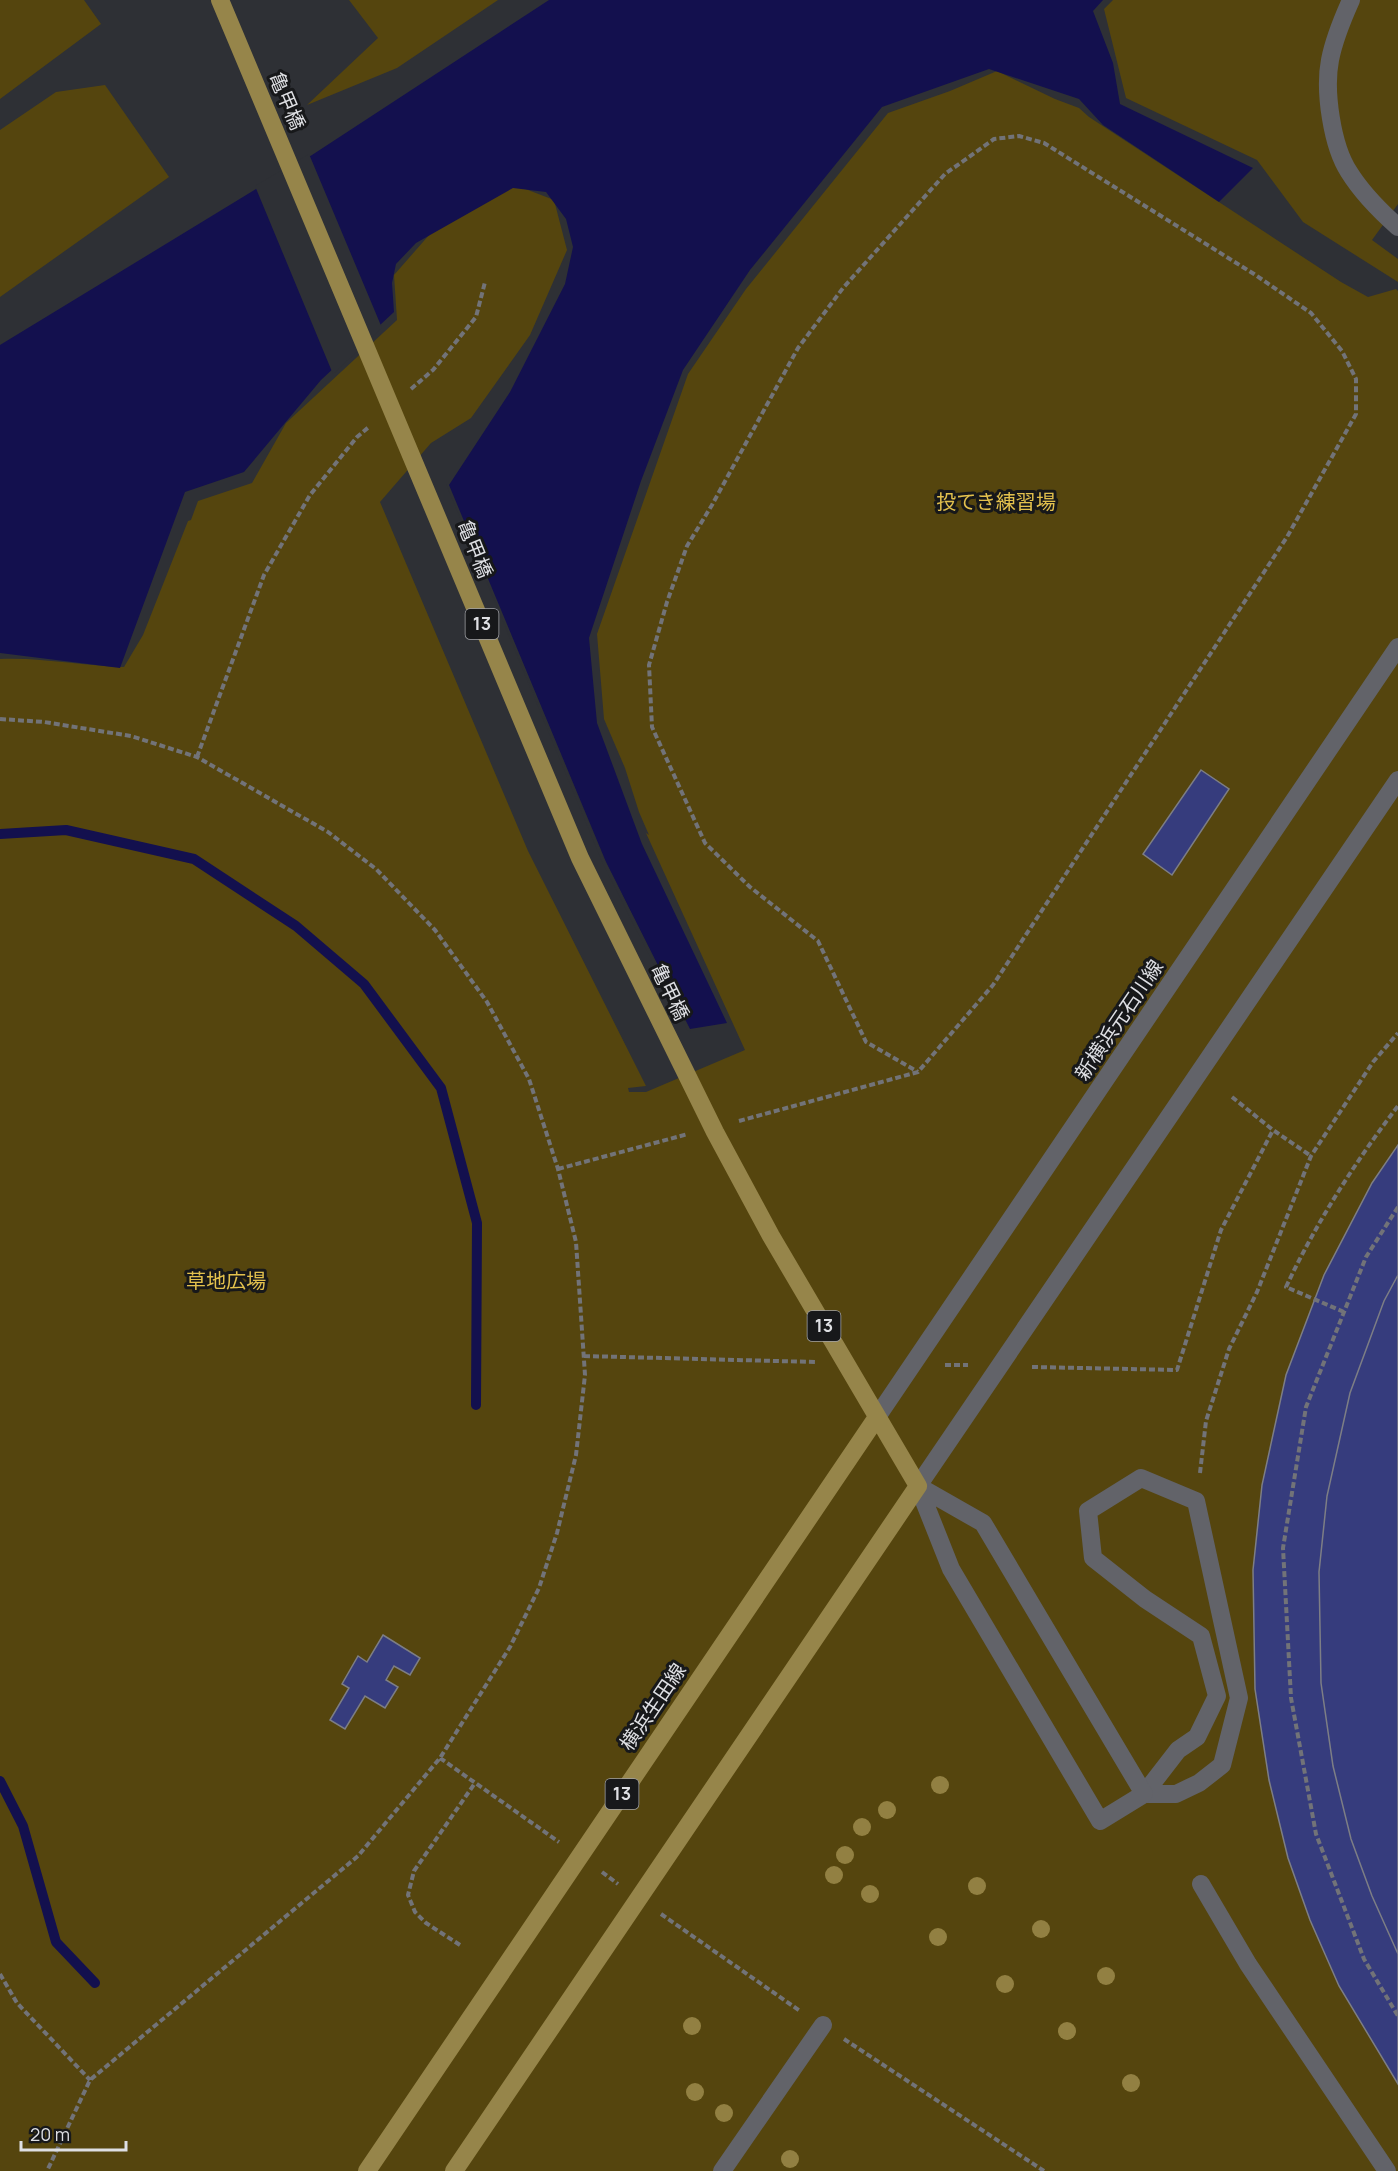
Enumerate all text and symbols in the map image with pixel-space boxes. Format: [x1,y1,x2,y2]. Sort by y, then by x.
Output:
street label: 亀甲橋 [263,68,312,134]
park label: 投てき練習場 [936,488,1056,515]
street label: 亀甲橋 [452,516,499,582]
road number: 13 [466,609,498,639]
street label: 新横浜元石川線 [1068,954,1169,1085]
street label: 亀甲橋 [645,959,696,1025]
park label: 草地広場 [186,1267,266,1294]
road number: 13 [808,1311,840,1341]
street label: 横浜生田線 [613,1658,692,1756]
road number: 13 [606,1779,638,1809]
scale bar [21,2114,126,2152]
text: 20 m [30,2122,70,2146]

